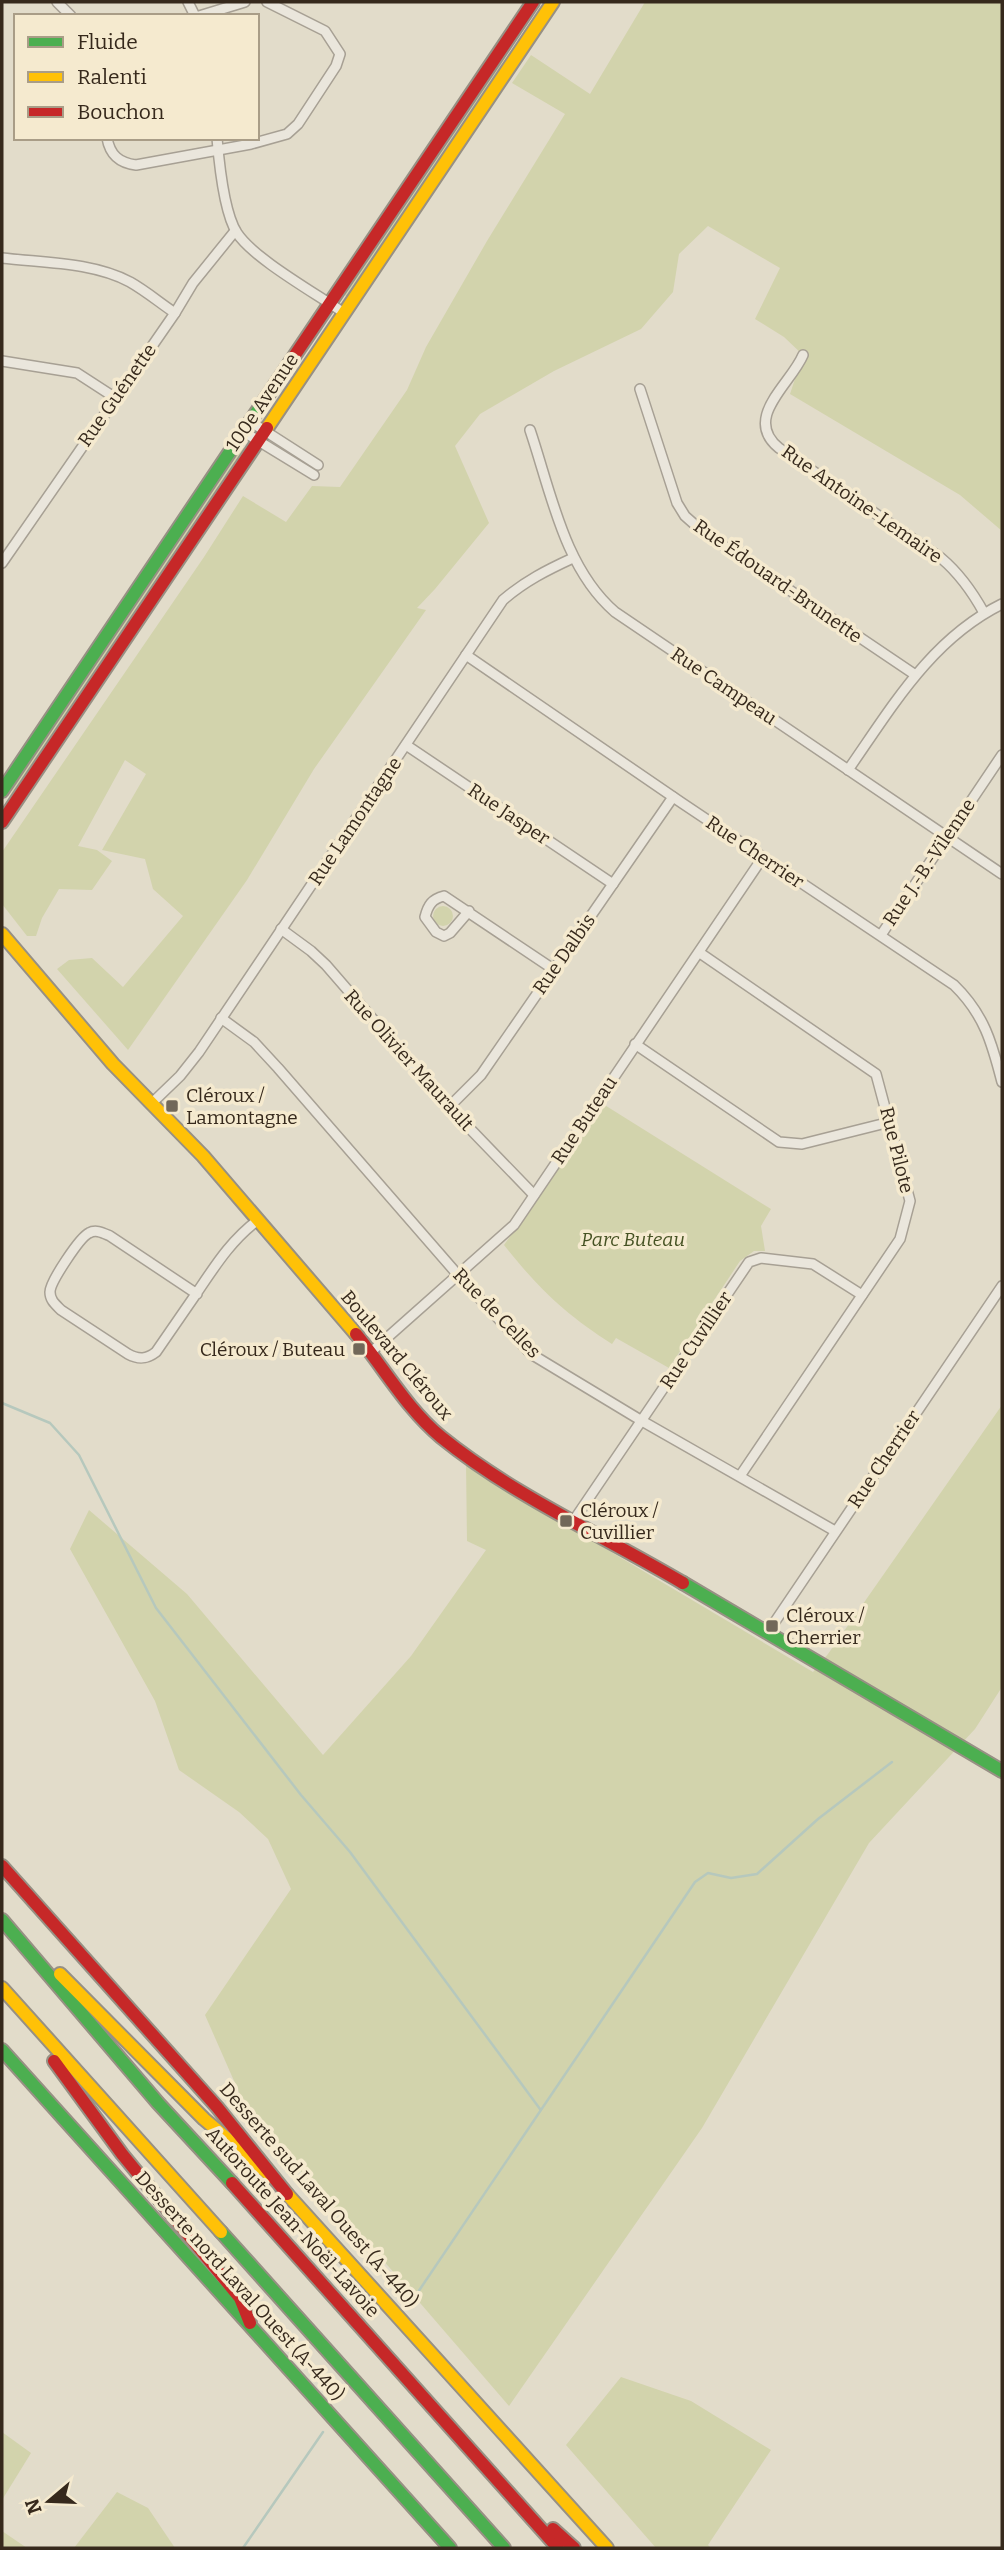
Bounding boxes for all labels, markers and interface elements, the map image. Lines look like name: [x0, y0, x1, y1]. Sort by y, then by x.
legend: [14, 14, 259, 140]
text: Fluide: [77, 29, 138, 55]
text: Ralenti: [77, 64, 147, 90]
text: Bouchon: [77, 99, 164, 125]
street label: Rue Guénette: [73, 339, 161, 451]
street label: 100e Avenue: [221, 349, 303, 455]
street label: Rue Antoine-Lemaire: [777, 440, 947, 568]
street label: Rue Édouard-Brunette: [689, 514, 867, 648]
street label: Rue Campeau: [667, 642, 781, 730]
street label: Rue Lamontagne: [304, 752, 406, 890]
street label: Rue Jasper: [464, 778, 555, 850]
street label: Rue J.-B.-Vilenne: [878, 794, 980, 930]
street label: Rue Cherrier: [702, 811, 809, 893]
street label: Rue Dalbis: [528, 909, 600, 999]
street label: Rue Olivier Maurault: [339, 985, 479, 1135]
street label: Rue Buteau: [546, 1071, 622, 1168]
place label: Cléroux / Lamontagne: [186, 1084, 298, 1129]
marker: Cléroux / Lamontagne: [164, 1098, 180, 1114]
street label: Rue Pilote: [875, 1104, 919, 1196]
park label: Parc Buteau: [581, 1228, 685, 1251]
street label: Rue de Celles: [448, 1263, 546, 1363]
street label: Boulevard Cléroux: [336, 1286, 458, 1425]
street label: Rue Cuvillier: [655, 1287, 737, 1393]
place label: Cléroux / Buteau: [200, 1338, 345, 1361]
marker: Cléroux / Buteau: [351, 1341, 367, 1357]
street label: Rue Cherrier: [843, 1405, 925, 1512]
place label: Cléroux / Cuvillier: [580, 1499, 658, 1544]
marker: Cléroux / Cuvillier: [558, 1513, 574, 1529]
place label: Cléroux / Cherrier: [786, 1604, 864, 1649]
marker: Cléroux / Cherrier: [764, 1618, 780, 1634]
street label: Desserte sud Laval Ouest (A-440): [215, 2078, 423, 2312]
street label: Autoroute Jean-Noël-Lavoie: [201, 2122, 385, 2322]
street label: Desserte nord Laval Ouest (A-440): [131, 2166, 349, 2406]
north arrow: [14, 2466, 84, 2536]
text: N: [20, 2495, 47, 2517]

